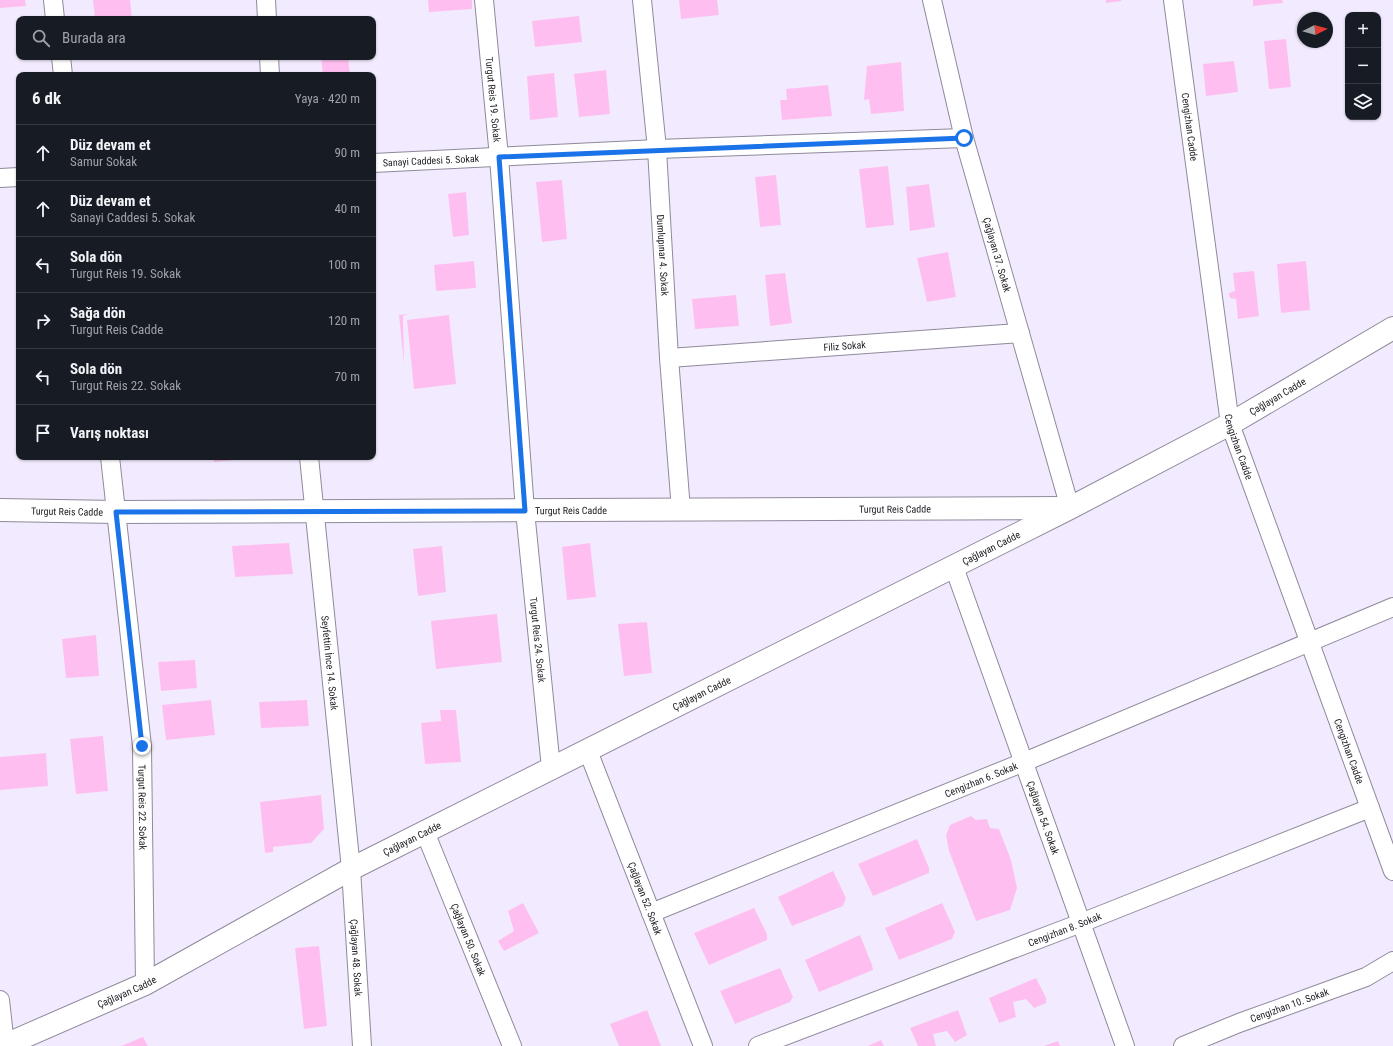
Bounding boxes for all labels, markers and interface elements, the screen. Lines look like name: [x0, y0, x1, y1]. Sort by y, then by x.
north arrow: [1297, 12, 1333, 48]
map controls: [1345, 12, 1381, 120]
button: +: [1345, 12, 1381, 48]
search box: [16, 16, 376, 60]
icon: search: [30, 27, 52, 49]
text: Burada ara: [62, 29, 126, 47]
button: −: [1345, 48, 1381, 84]
street label: Turgut Reis 19. Sokak: [483, 56, 503, 143]
button: layers: [1345, 84, 1381, 120]
text: 6 dk: [32, 88, 61, 108]
text: Yaya · 420 m: [295, 91, 360, 106]
street label: Cengizhan Cadde: [1180, 92, 1200, 162]
route start: [955, 129, 973, 147]
text: Düz devam et: [70, 136, 151, 154]
icon: ahead: [32, 142, 54, 164]
text: 90 m: [334, 145, 360, 160]
street label: Sanayi Caddesi 5. Sokak: [382, 153, 480, 169]
text: Samur Sokak: [70, 154, 137, 169]
text: Düz devam et: [70, 192, 151, 210]
icon: ahead: [32, 198, 54, 220]
text: 40 m: [334, 201, 360, 216]
text: Sanayi Caddesi 5. Sokak: [70, 210, 195, 225]
street label: Dumlupınar 4. Sokak: [655, 214, 670, 297]
street label: Çağlayan 37. Sokak: [981, 216, 1013, 294]
text: Sola dön: [70, 248, 122, 266]
icon: left: [32, 254, 54, 276]
text: 100 m: [328, 257, 360, 272]
text: Turgut Reis 19. Sokak: [70, 266, 181, 281]
text: Sağa dön: [70, 304, 126, 322]
icon: right: [32, 310, 54, 332]
text: 120 m: [328, 313, 360, 328]
text: Turgut Reis Cadde: [70, 322, 163, 337]
street label: Filiz Sokak: [823, 339, 867, 353]
text: Sola dön: [70, 360, 122, 378]
icon: left: [32, 366, 54, 388]
text: 70 m: [334, 369, 360, 384]
street label: Çağlayan Cadde: [1247, 376, 1308, 417]
text: Turgut Reis 22. Sokak: [70, 378, 181, 393]
street label: Cengizhan Cadde: [1223, 413, 1255, 481]
icon: arrive: [32, 422, 54, 444]
text: Varış noktası: [70, 424, 149, 442]
street label: Turgut Reis Cadde: [859, 504, 931, 515]
street label: Turgut Reis Cadde: [535, 505, 607, 516]
street label: Turgut Reis Cadde: [31, 506, 103, 518]
street label: Çağlayan Cadde: [960, 529, 1022, 567]
street label: Turgut Reis 24. Sokak: [528, 597, 547, 683]
street label: Seyfettin İnce 14. Sokak: [319, 615, 340, 711]
street label: Çağlayan Cadde: [671, 674, 733, 713]
street label: Cengizhan Cadde: [1332, 717, 1366, 786]
route end: [133, 737, 151, 755]
street label: Cengizhan 6. Sokak: [943, 760, 1020, 800]
street label: Turgut Reis 22. Sokak: [136, 764, 148, 851]
street label: Çağlayan 54. Sokak: [1025, 779, 1061, 856]
street label: Çağlayan Cadde: [381, 820, 443, 858]
street label: Çağlayan 52. Sokak: [626, 860, 664, 937]
street label: Çağlayan 50. Sokak: [449, 902, 488, 978]
street label: Cengizhan 8. Sokak: [1027, 910, 1103, 949]
street label: Çağlayan 48. Sokak: [348, 919, 364, 997]
street label: Çağlayan Cadde: [96, 974, 159, 1010]
street label: Cengizhan 10. Sokak: [1249, 986, 1331, 1024]

